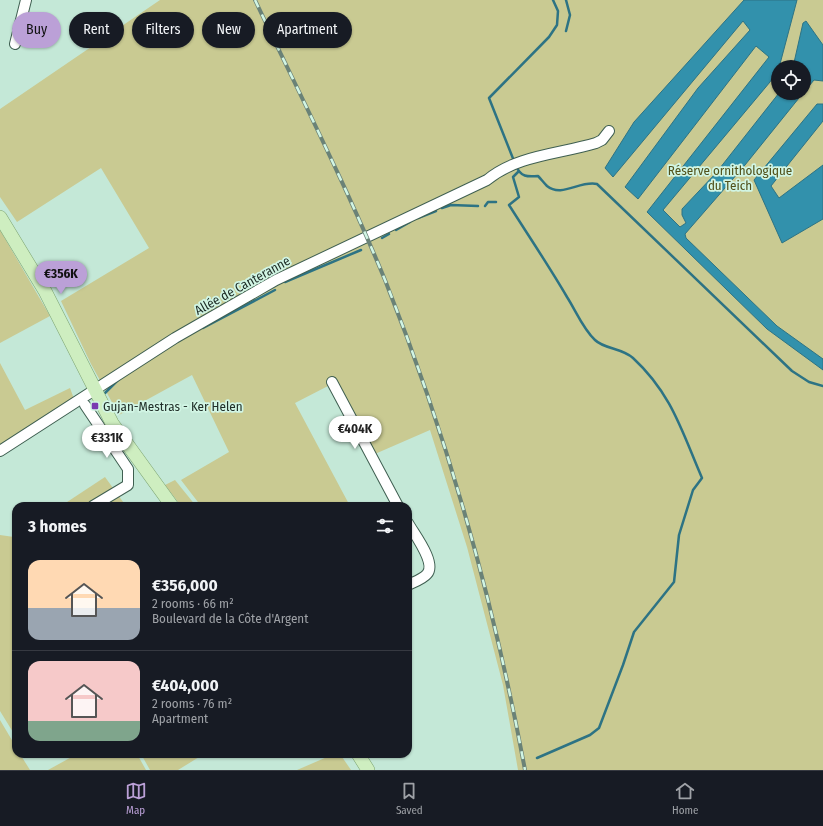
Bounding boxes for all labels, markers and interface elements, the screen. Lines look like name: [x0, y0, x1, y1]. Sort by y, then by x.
chip: Buy: [12, 12, 61, 48]
chip: Rent: [69, 12, 124, 48]
chip: Filters: [132, 12, 194, 48]
chip: New: [202, 12, 255, 48]
chip: Apartment: [263, 12, 352, 48]
map controls: [771, 60, 811, 100]
button: locate: [771, 60, 811, 100]
park label: Réserve ornithologique du Teich: [668, 163, 792, 193]
street label: Allée de Canteranne: [192, 253, 293, 318]
pin: €356K: [33, 261, 89, 295]
text: €356K: [44, 266, 78, 281]
place label: Gujan-Mestras - Ker Helen: [103, 399, 243, 414]
marker: Gujan-Mestras - Ker Helen: [90, 401, 100, 411]
pin: €404K: [327, 416, 383, 450]
text: €404K: [338, 421, 372, 436]
pin: €331K: [79, 425, 135, 459]
text: €331K: [91, 430, 123, 445]
icon: filters: [374, 515, 396, 537]
text: 3 homes: [28, 516, 87, 537]
text: €356,000: [152, 575, 218, 596]
icon: home: [60, 576, 108, 624]
text: 2 rooms · 66 m²: [152, 596, 234, 611]
text: Boulevard de la Côte d'Argent: [152, 611, 308, 626]
text: €404,000: [152, 675, 219, 696]
icon: home: [60, 677, 108, 725]
text: 2 rooms · 76 m²: [152, 696, 232, 711]
text: Apartment: [152, 711, 208, 726]
tab: Map: [125, 780, 147, 817]
tab: Saved: [396, 780, 423, 817]
tab: Home: [672, 780, 698, 817]

